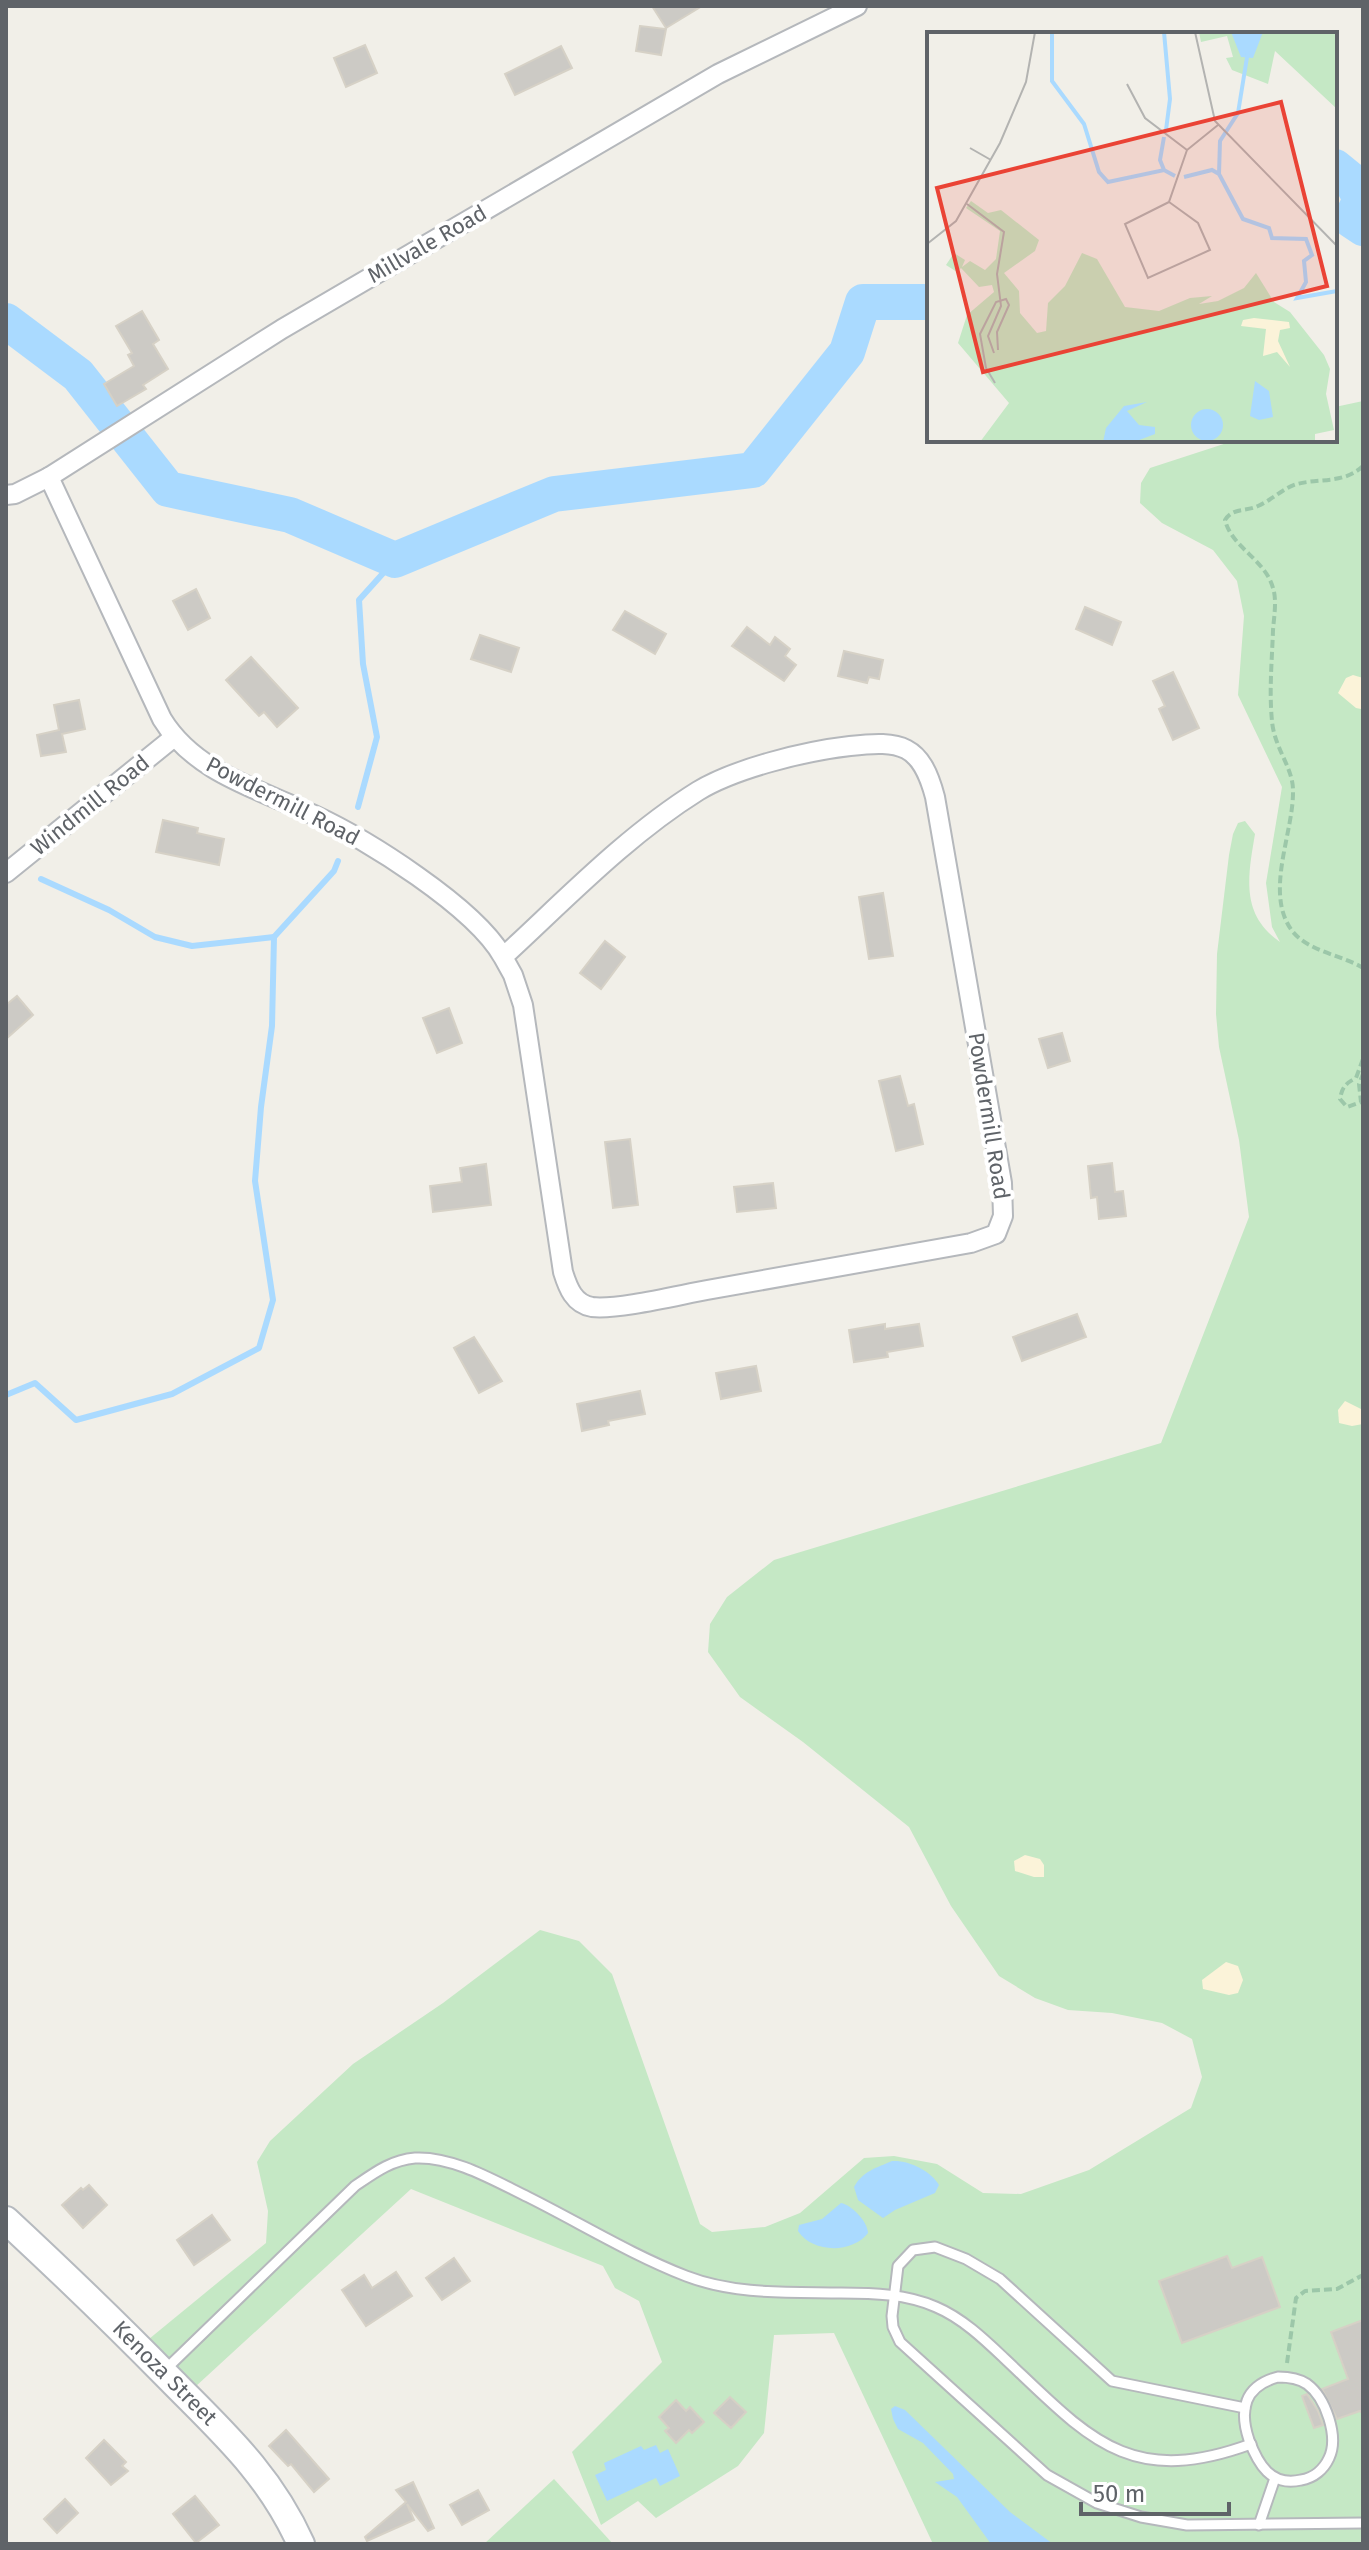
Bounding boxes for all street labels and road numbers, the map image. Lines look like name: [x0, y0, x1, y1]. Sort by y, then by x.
street label: Millvale Road: [363, 199, 491, 289]
street label: Windmill Road: [25, 749, 155, 861]
street label: Powdermill Road: [202, 751, 364, 851]
street label: Powdermill Road: [962, 1030, 1016, 1202]
street label: Kenoza Street: [107, 2315, 223, 2431]

